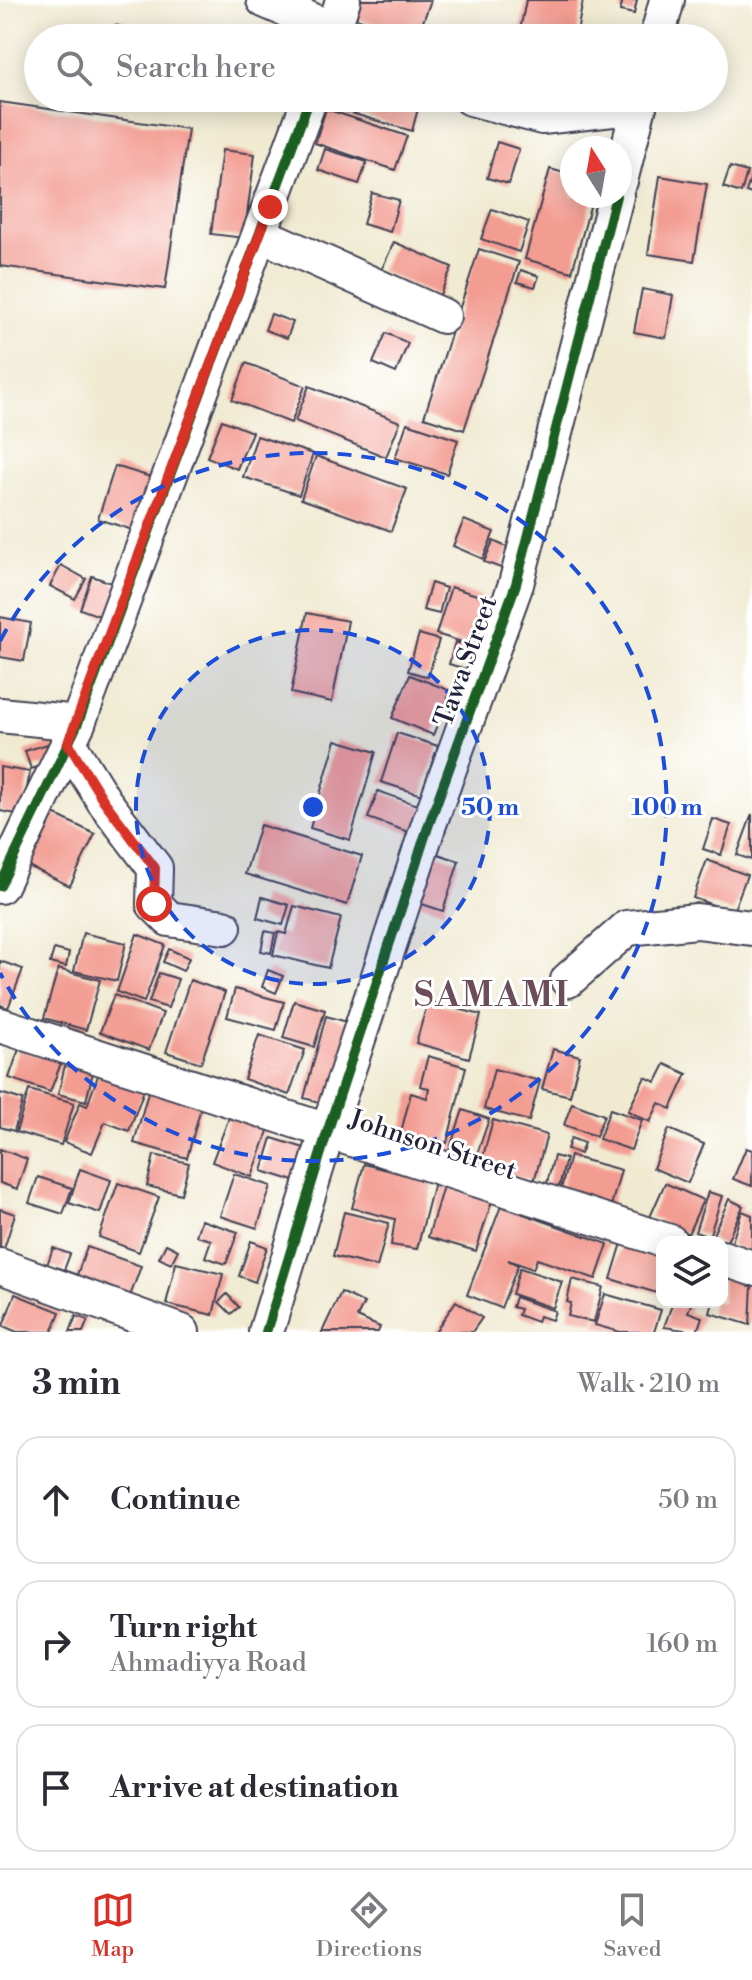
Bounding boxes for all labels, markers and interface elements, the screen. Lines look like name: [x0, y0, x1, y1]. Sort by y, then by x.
search box: [24, 24, 728, 112]
icon: search: [52, 46, 96, 90]
text: Search here: [116, 49, 276, 87]
north arrow: [560, 136, 632, 208]
route end: [252, 189, 288, 225]
street label: Tawa Street: [427, 592, 504, 731]
centre of rings: [299, 793, 327, 821]
text: 50 m: [461, 793, 519, 823]
text: 100 m: [631, 793, 703, 823]
route start: [136, 886, 172, 922]
district label: SAMAMI: [414, 975, 570, 1017]
street label: Johnson Street: [344, 1103, 520, 1187]
map controls: [656, 1236, 728, 1308]
button: layers: [656, 1236, 728, 1308]
text: 3 min: [32, 1363, 121, 1405]
text: Walk · 210 m: [578, 1368, 720, 1400]
icon: ahead: [34, 1478, 78, 1522]
text: Continue: [110, 1481, 241, 1519]
text: 50 m: [658, 1484, 718, 1516]
text: Turn right: [110, 1609, 257, 1647]
icon: right: [34, 1622, 78, 1666]
text: 160 m: [647, 1628, 718, 1660]
text: Ahmadiyya Road: [110, 1647, 307, 1679]
icon: arrive: [34, 1766, 78, 1810]
text: Arrive at destination: [110, 1769, 399, 1807]
tab: Map: [91, 1888, 135, 1963]
tab: Directions: [316, 1888, 422, 1963]
tab: Saved: [604, 1888, 661, 1963]

